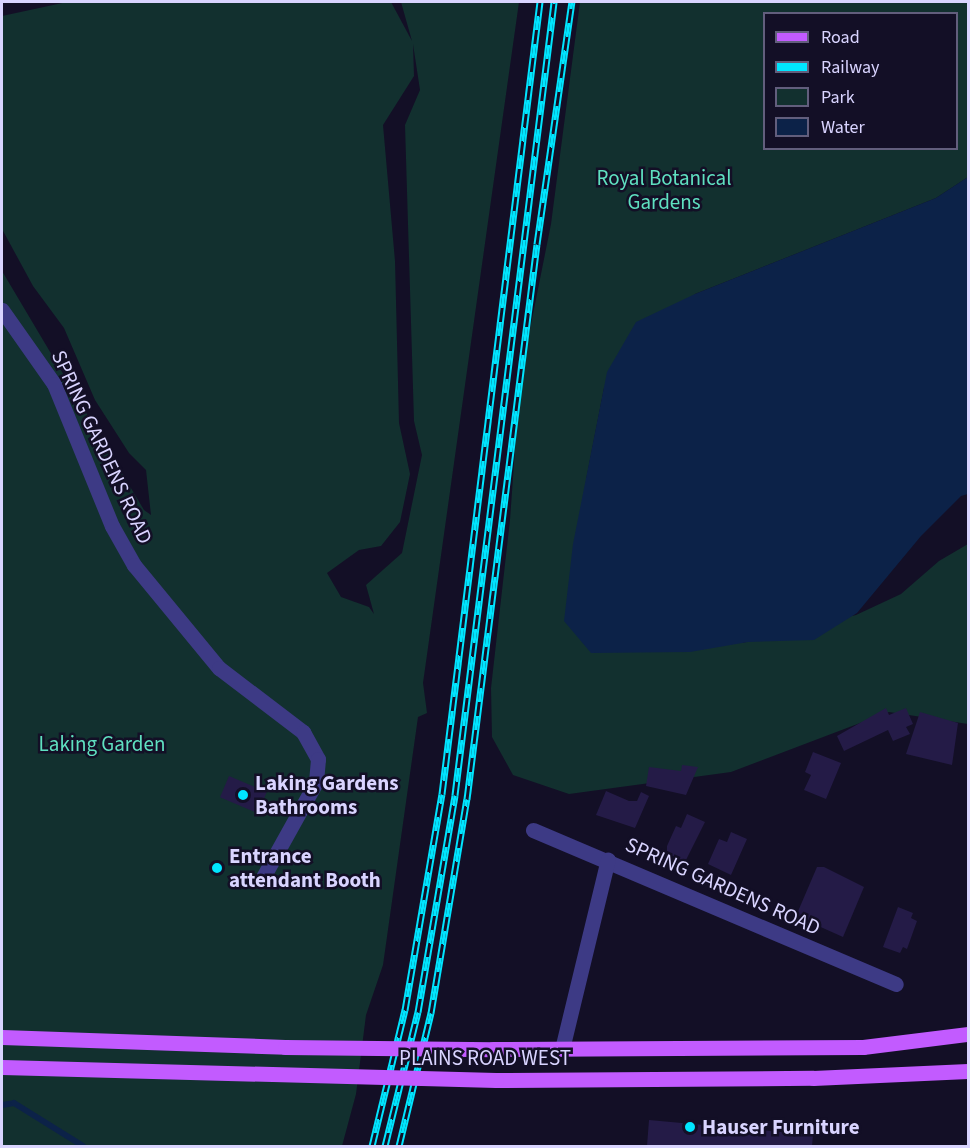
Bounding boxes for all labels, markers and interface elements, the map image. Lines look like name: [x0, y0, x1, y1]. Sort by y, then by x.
legend: [763, 12, 958, 150]
text: Road: [821, 25, 860, 50]
text: Railway: [821, 55, 880, 80]
text: Park: [821, 85, 855, 110]
text: Water: [821, 115, 865, 140]
park label: Royal Botanical Gardens: [596, 165, 732, 215]
street label: SPRING GARDENS ROAD: [46, 346, 158, 548]
park label: Laking Garden: [39, 731, 165, 757]
place label: Laking Gardens Bathrooms: [255, 770, 399, 820]
marker: Laking Gardens Bathrooms: [236, 788, 250, 802]
street label: SPRING GARDENS ROAD: [622, 832, 824, 940]
place label: Entrance attendant Booth: [229, 843, 381, 893]
marker: Entrance attendant Booth: [210, 861, 224, 875]
street label: PLAINS ROAD WEST: [399, 1045, 571, 1071]
place label: Hauser Furniture: [702, 1114, 860, 1140]
marker: Hauser Furniture: [683, 1120, 697, 1134]

